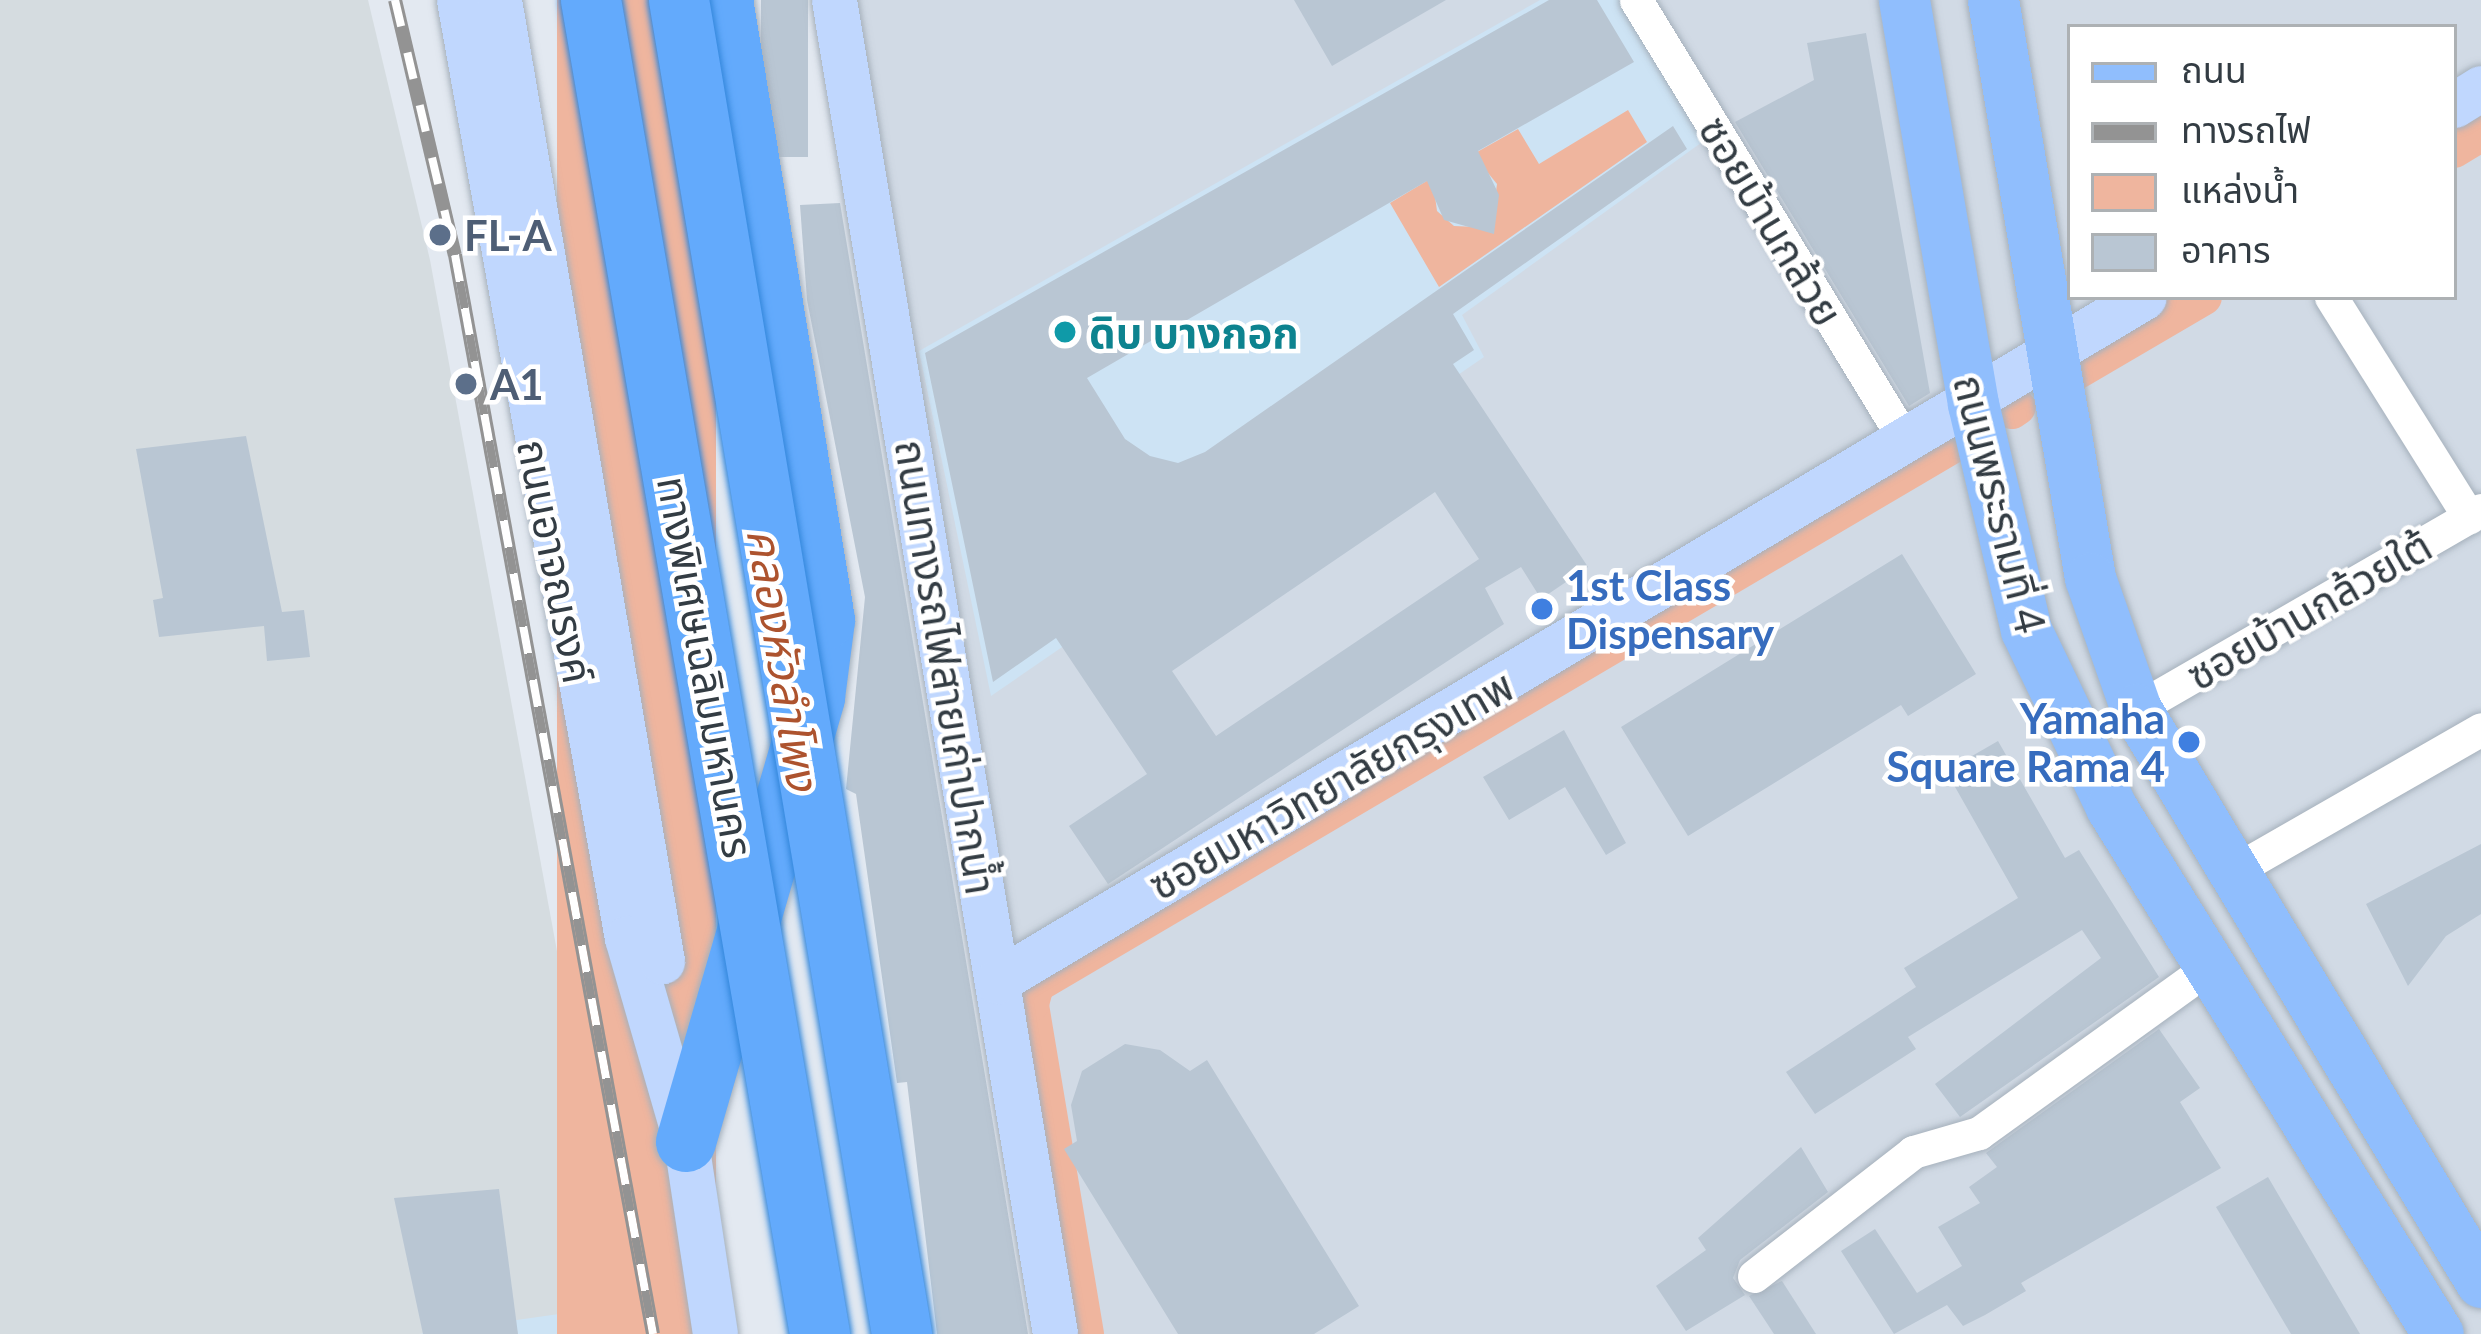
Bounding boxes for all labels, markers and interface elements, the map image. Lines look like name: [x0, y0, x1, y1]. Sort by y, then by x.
legend: [2067, 24, 2457, 300]
text: ถนน: [2181, 47, 2247, 91]
street label: ซอยบ้านกล้วย: [1689, 107, 1853, 335]
text: ทางรถไฟ: [2181, 107, 2311, 151]
text: แหล่งน้ำ: [2181, 167, 2299, 211]
place label: FL-A: [464, 210, 552, 260]
marker: FL-A: [427, 222, 453, 248]
text: อาคาร: [2181, 227, 2271, 271]
place label: ดิบ บางกอก: [1089, 307, 1299, 357]
marker: ดิบ บางกอก: [1052, 319, 1078, 345]
place label: A1: [490, 359, 544, 409]
street label: ถนนพระรามที่ 4: [1944, 369, 2056, 639]
marker: A1: [453, 371, 479, 397]
street label: ถนนอาจณรงค์: [508, 435, 604, 687]
street label: ถนนทางรถไฟสายเก่าปากน้ำ: [885, 436, 1007, 898]
street label: ทางพิเศษเฉลิมมหานคร: [648, 472, 764, 862]
street label: ซอยบ้านกล้วยใต้: [2178, 520, 2440, 700]
water label: คลองหัวลำโพง: [736, 524, 830, 794]
place label: 1st Class Dispensary: [1566, 560, 1774, 658]
marker: 1st Class Dispensary: [1529, 596, 1555, 622]
street label: ซอยมหาวิทยาลัยกรุงเทพ: [1140, 660, 1522, 910]
place label: Yamaha Square Rama 4: [1886, 693, 2165, 792]
marker: Yamaha Square Rama 4: [2176, 729, 2202, 755]

